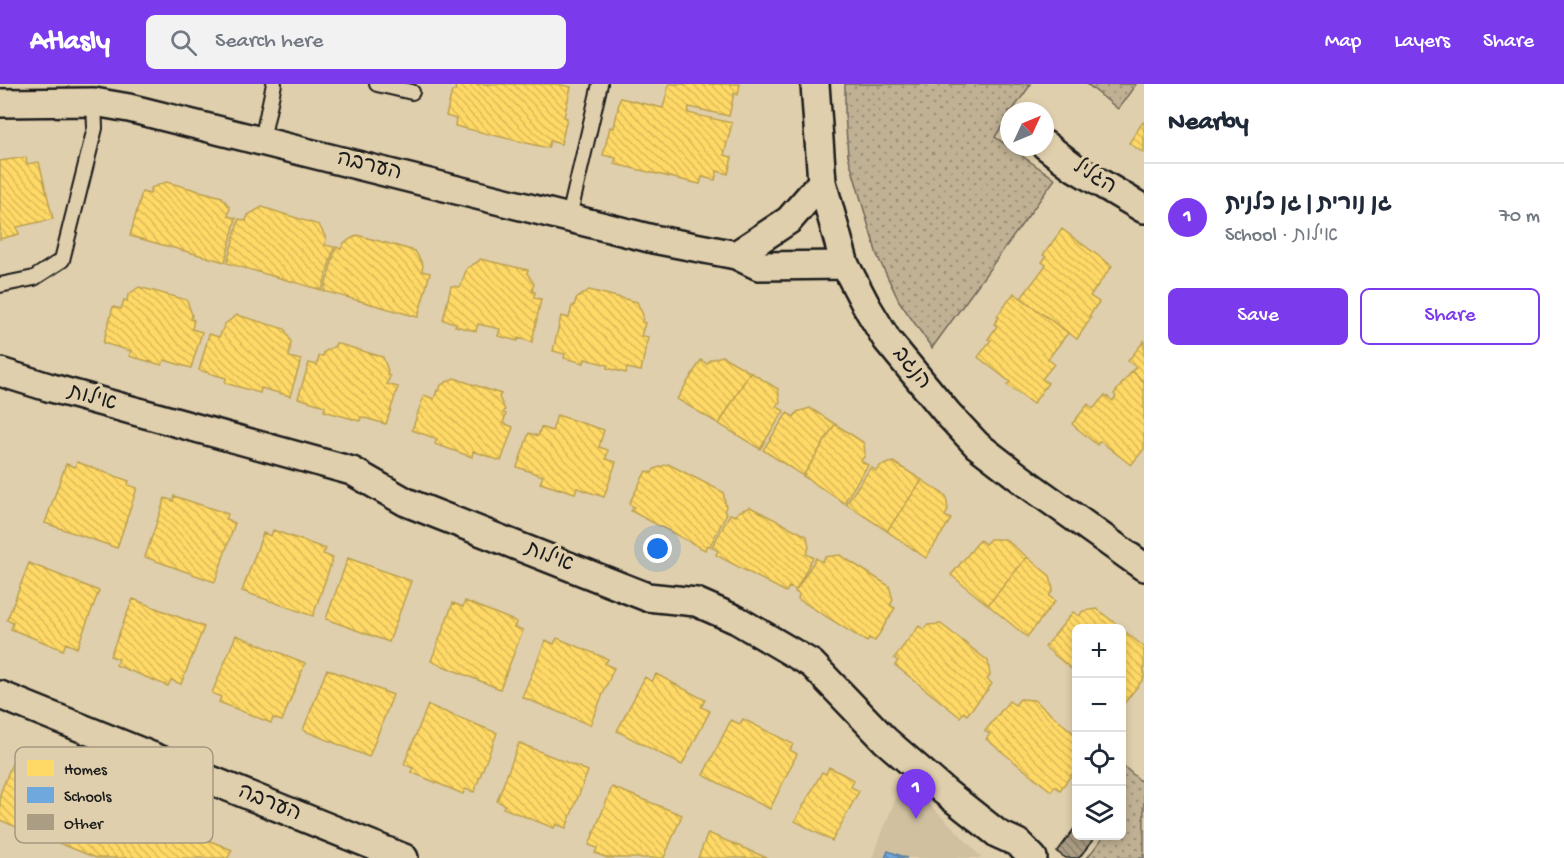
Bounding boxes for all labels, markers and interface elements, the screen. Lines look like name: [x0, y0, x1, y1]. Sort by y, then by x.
search box: [146, 15, 566, 69]
text: Atlasly: [30, 26, 110, 59]
icon: search: [167, 26, 200, 59]
text: Search here: [215, 29, 323, 55]
text: Map: [1325, 30, 1361, 55]
text: Layers: [1394, 30, 1450, 55]
text: Share: [1483, 30, 1534, 55]
north arrow: [1000, 102, 1054, 156]
text: Nearby: [1168, 108, 1249, 139]
street label: הערבה: [334, 146, 404, 188]
street label: הגליל: [1068, 153, 1121, 201]
text: גן נורית | גן כלנית: [1225, 192, 1392, 218]
text: 1: [1183, 206, 1192, 229]
text: 70 m: [1499, 206, 1540, 229]
text: School · אילות: [1225, 225, 1338, 248]
button: Save: [1168, 288, 1348, 345]
button: Share: [1360, 288, 1540, 345]
street label: הנגב: [886, 342, 936, 396]
street label: אילות: [63, 378, 120, 418]
street label: אילות: [519, 534, 578, 579]
your location: [643, 534, 672, 563]
map controls: [1072, 624, 1126, 840]
button: +: [1072, 624, 1126, 678]
button: −: [1072, 678, 1126, 732]
button: locate: [1072, 732, 1126, 786]
legend: [15, 747, 213, 843]
text: Homes: [64, 762, 108, 781]
pin: 1: [896, 770, 936, 819]
street label: הערבה: [233, 780, 305, 828]
button: layers: [1072, 786, 1126, 840]
text: Schools: [64, 789, 113, 808]
text: Other: [64, 816, 104, 835]

